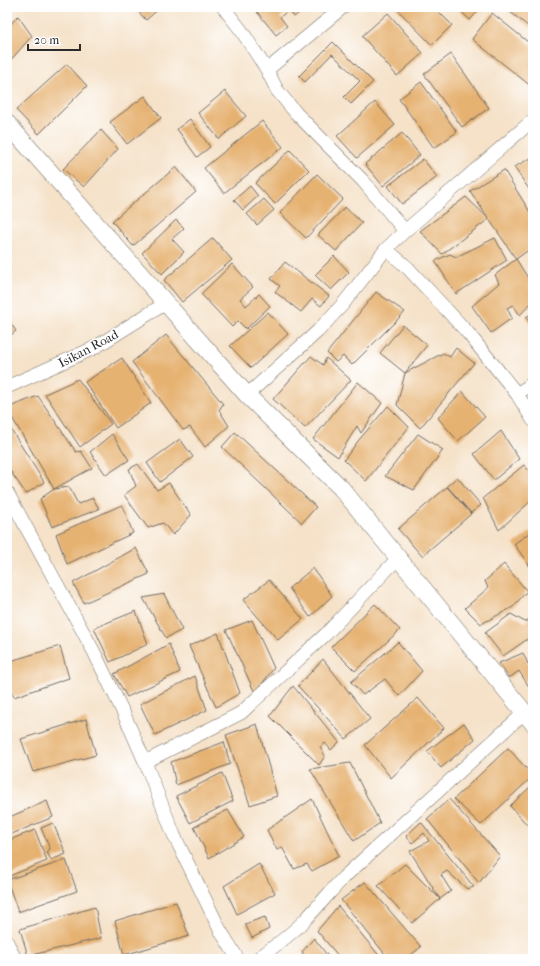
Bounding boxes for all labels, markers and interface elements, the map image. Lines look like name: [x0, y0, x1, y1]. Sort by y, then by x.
scale bar: [28, 26, 80, 52]
text: 20 m: [34, 33, 59, 47]
street label: Isikan Road: [56, 326, 122, 370]

